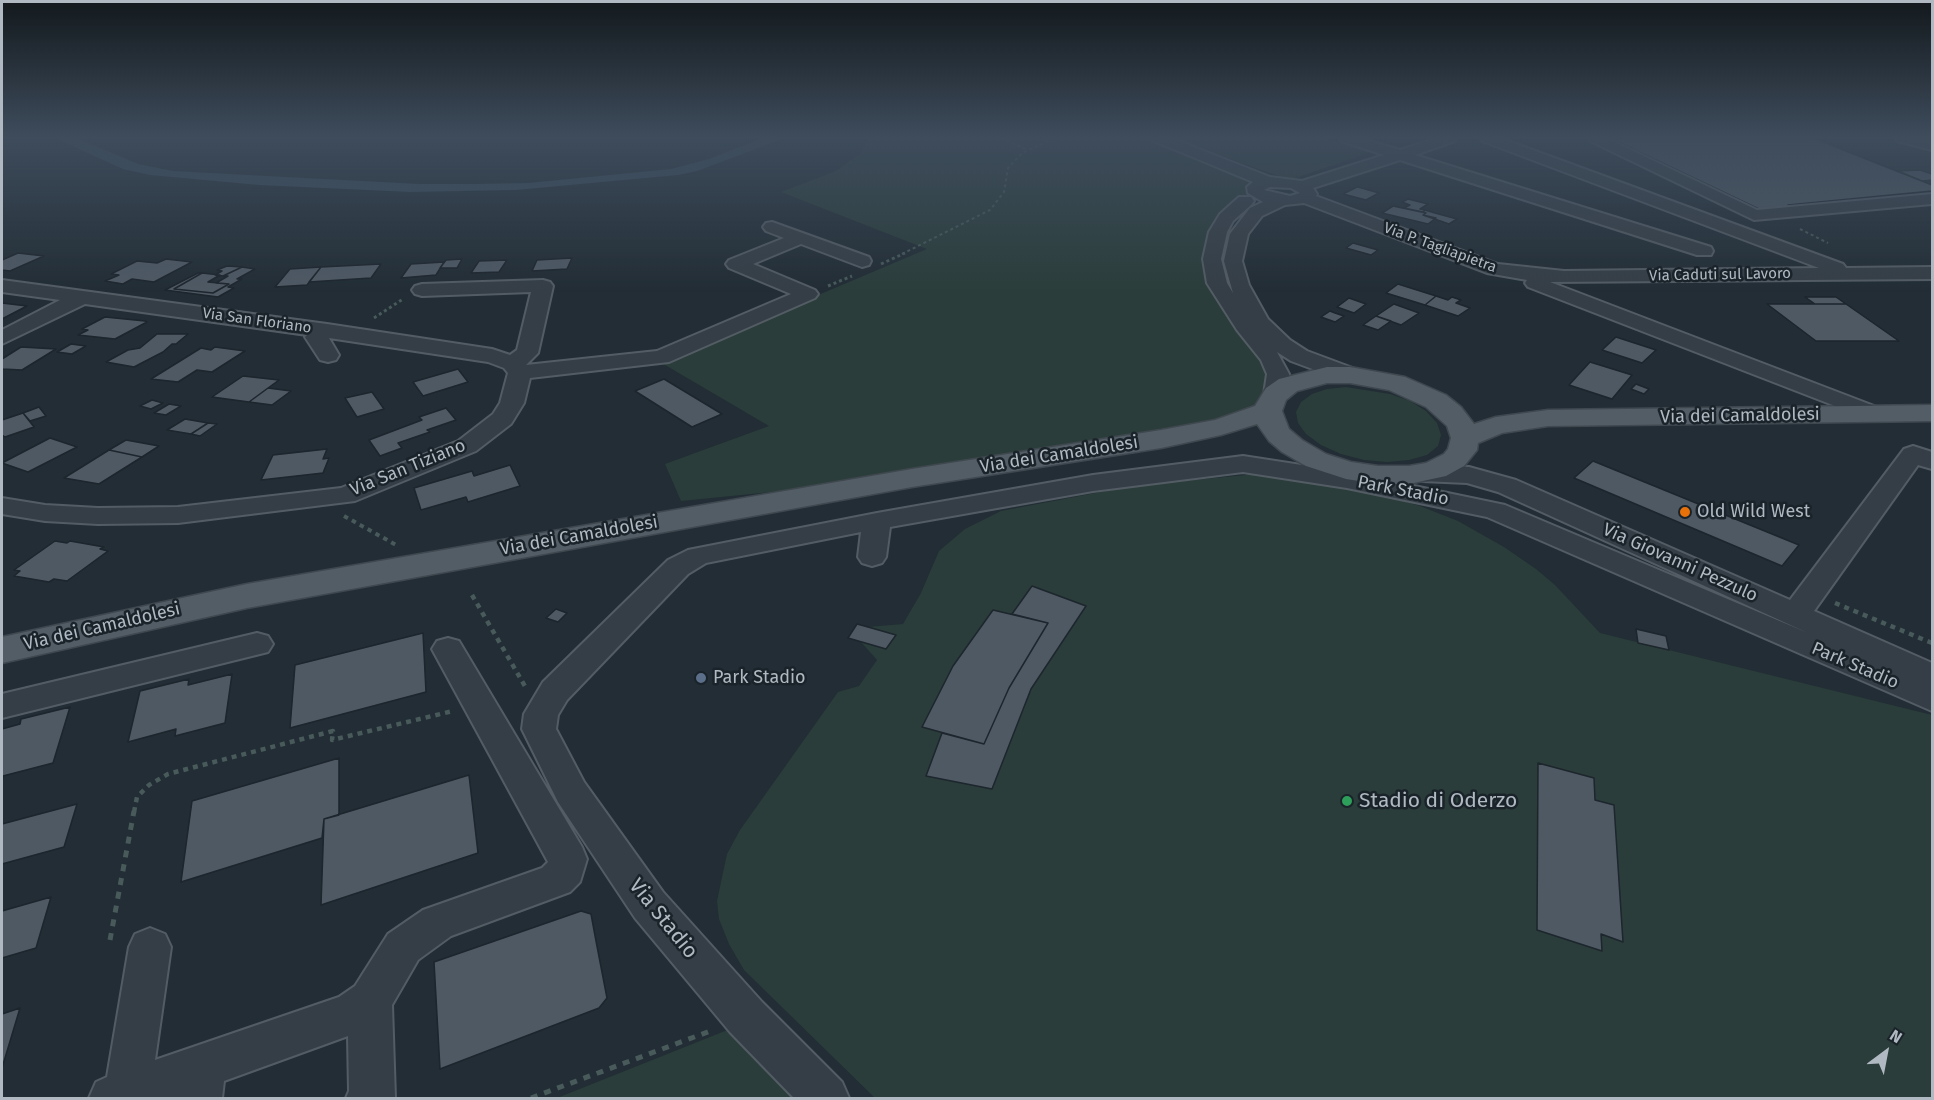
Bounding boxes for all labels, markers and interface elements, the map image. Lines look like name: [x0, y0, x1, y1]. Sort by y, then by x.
street label: Via P. Tagliapietra: [1381, 219, 1499, 277]
street label: Via Caduti sul Lavoro: [1649, 265, 1791, 285]
street label: Via San Floriano: [201, 304, 313, 338]
street label: Via dei Camaldolesi: [1660, 404, 1820, 428]
street label: Via dei Camaldolesi: [978, 432, 1140, 478]
street label: Via San Tiziano: [347, 435, 469, 501]
street label: Park Stadio: [1356, 472, 1450, 510]
place label: Old Wild West: [1697, 501, 1810, 523]
marker: Old Wild West: [1678, 505, 1692, 519]
street label: Via dei Camaldolesi: [498, 511, 660, 561]
street label: Via Giovanni Pezzulo: [1599, 519, 1761, 607]
street label: Via dei Camaldolesi: [22, 599, 182, 655]
street label: Park Stadio: [1808, 638, 1902, 694]
place label: Park Stadio: [713, 667, 806, 689]
marker: Park Stadio: [694, 671, 708, 685]
place label: Stadio di Oderzo: [1359, 788, 1517, 814]
marker: Stadio di Oderzo: [1340, 794, 1354, 808]
street label: Via Stadio: [623, 874, 703, 964]
north arrow: [1856, 1022, 1916, 1082]
text: N: [1886, 1025, 1905, 1047]

